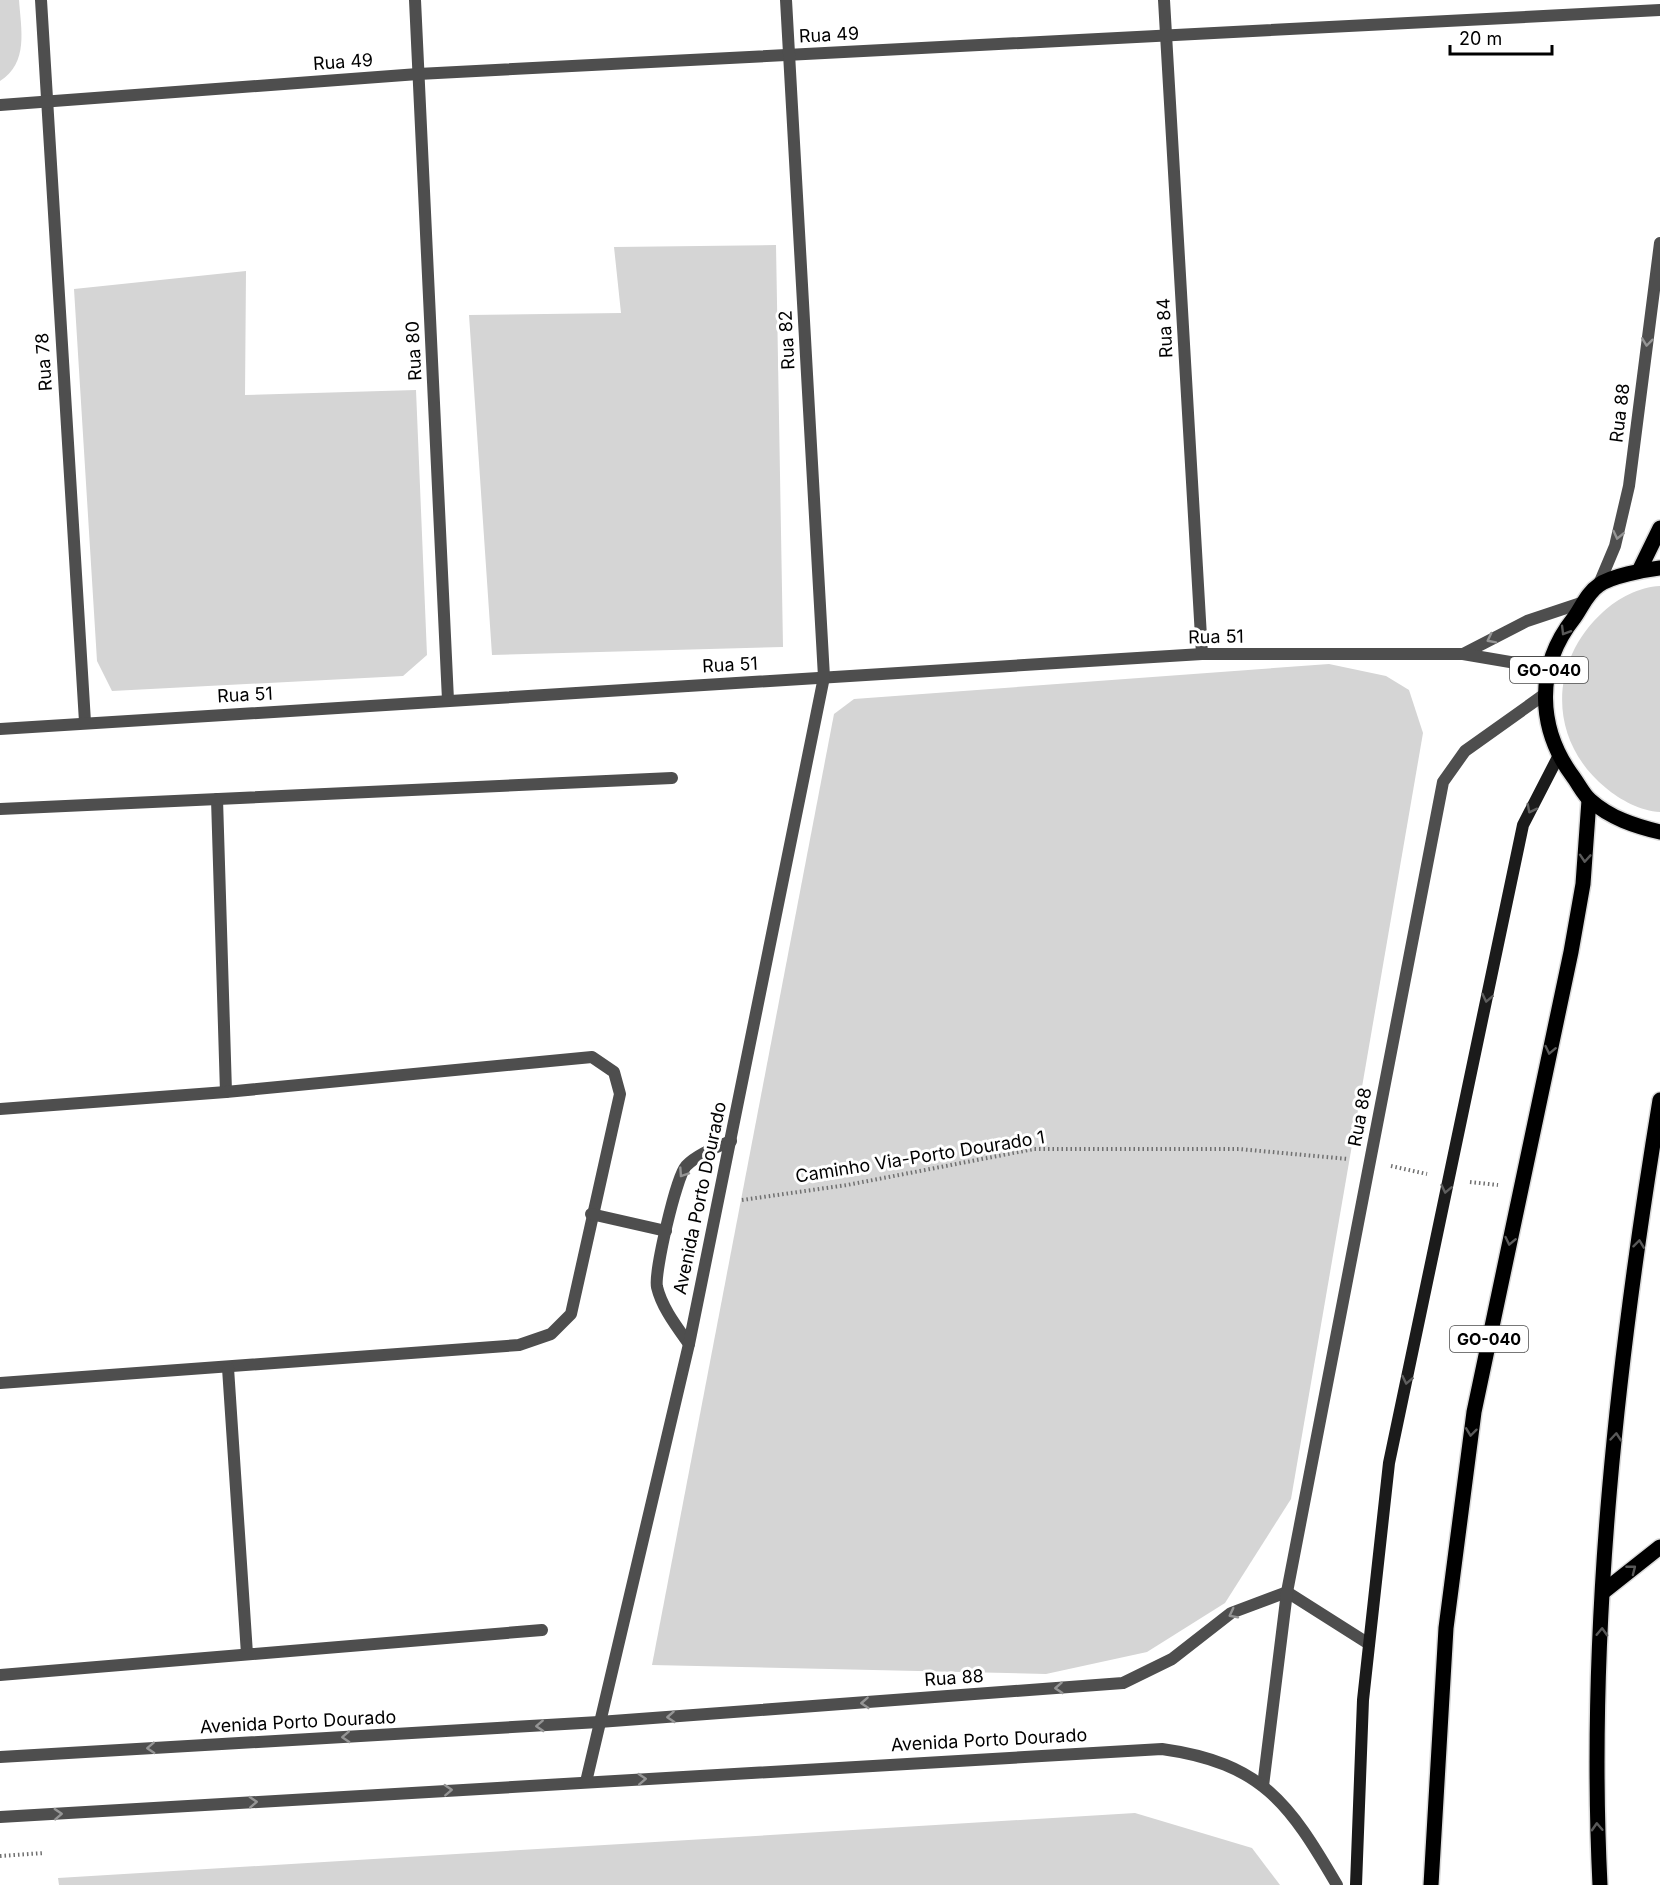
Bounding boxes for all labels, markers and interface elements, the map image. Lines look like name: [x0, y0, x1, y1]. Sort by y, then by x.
scale bar: [1450, 18, 1552, 56]
street label: Rua 49: [798, 22, 860, 47]
text: 20 m: [1459, 28, 1502, 49]
street label: Rua 49: [312, 49, 374, 74]
street label: Rua 84: [1152, 297, 1177, 359]
street label: Rua 82: [774, 310, 799, 370]
street label: Rua 80: [401, 321, 426, 381]
street label: Rua 78: [31, 332, 56, 392]
one-way arrow: [1642, 338, 1654, 347]
street label: Rua 88: [1605, 382, 1634, 444]
one-way arrow: [1612, 530, 1625, 540]
one-way arrow: [1560, 625, 1572, 635]
street label: Rua 51: [1188, 626, 1244, 647]
one-way arrow: [1486, 632, 1497, 644]
street label: Rua 51: [702, 653, 758, 676]
road number: GO-040: [1510, 657, 1588, 683]
street label: Rua 51: [217, 683, 273, 706]
one-way arrow: [1527, 803, 1538, 813]
one-way arrow: [1579, 854, 1592, 863]
one-way arrow: [1481, 993, 1494, 1003]
one-way arrow: [1544, 1044, 1557, 1054]
street label: Rua 88: [1344, 1086, 1376, 1148]
street label: Avenida Porto Dourado: [669, 1100, 730, 1296]
street label: Caminho Via-Porto Dourado 1: [794, 1126, 1046, 1187]
one-way arrow: [679, 1166, 690, 1177]
one-way arrow: [1441, 1184, 1454, 1194]
one-way arrow: [1504, 1235, 1517, 1245]
one-way arrow: [1633, 1239, 1645, 1248]
road number: GO-040: [1450, 1326, 1528, 1352]
one-way arrow: [1401, 1375, 1414, 1385]
one-way arrow: [1466, 1427, 1478, 1436]
one-way arrow: [1609, 1433, 1622, 1442]
one-way arrow: [1625, 1566, 1636, 1577]
one-way arrow: [1228, 1606, 1239, 1618]
one-way arrow: [1595, 1627, 1608, 1636]
street label: Rua 88: [923, 1665, 984, 1690]
one-way arrow: [1055, 1681, 1064, 1694]
one-way arrow: [860, 1696, 869, 1709]
street label: Avenida Porto Dourado: [199, 1706, 397, 1737]
one-way arrow: [666, 1710, 675, 1723]
one-way arrow: [536, 1719, 545, 1732]
street label: Avenida Porto Dourado: [890, 1724, 1088, 1755]
one-way arrow: [341, 1730, 350, 1743]
one-way arrow: [147, 1741, 156, 1754]
one-way arrow: [638, 1772, 647, 1785]
one-way arrow: [443, 1784, 452, 1797]
one-way arrow: [249, 1796, 258, 1809]
one-way arrow: [54, 1807, 63, 1820]
one-way arrow: [1591, 1822, 1604, 1831]

